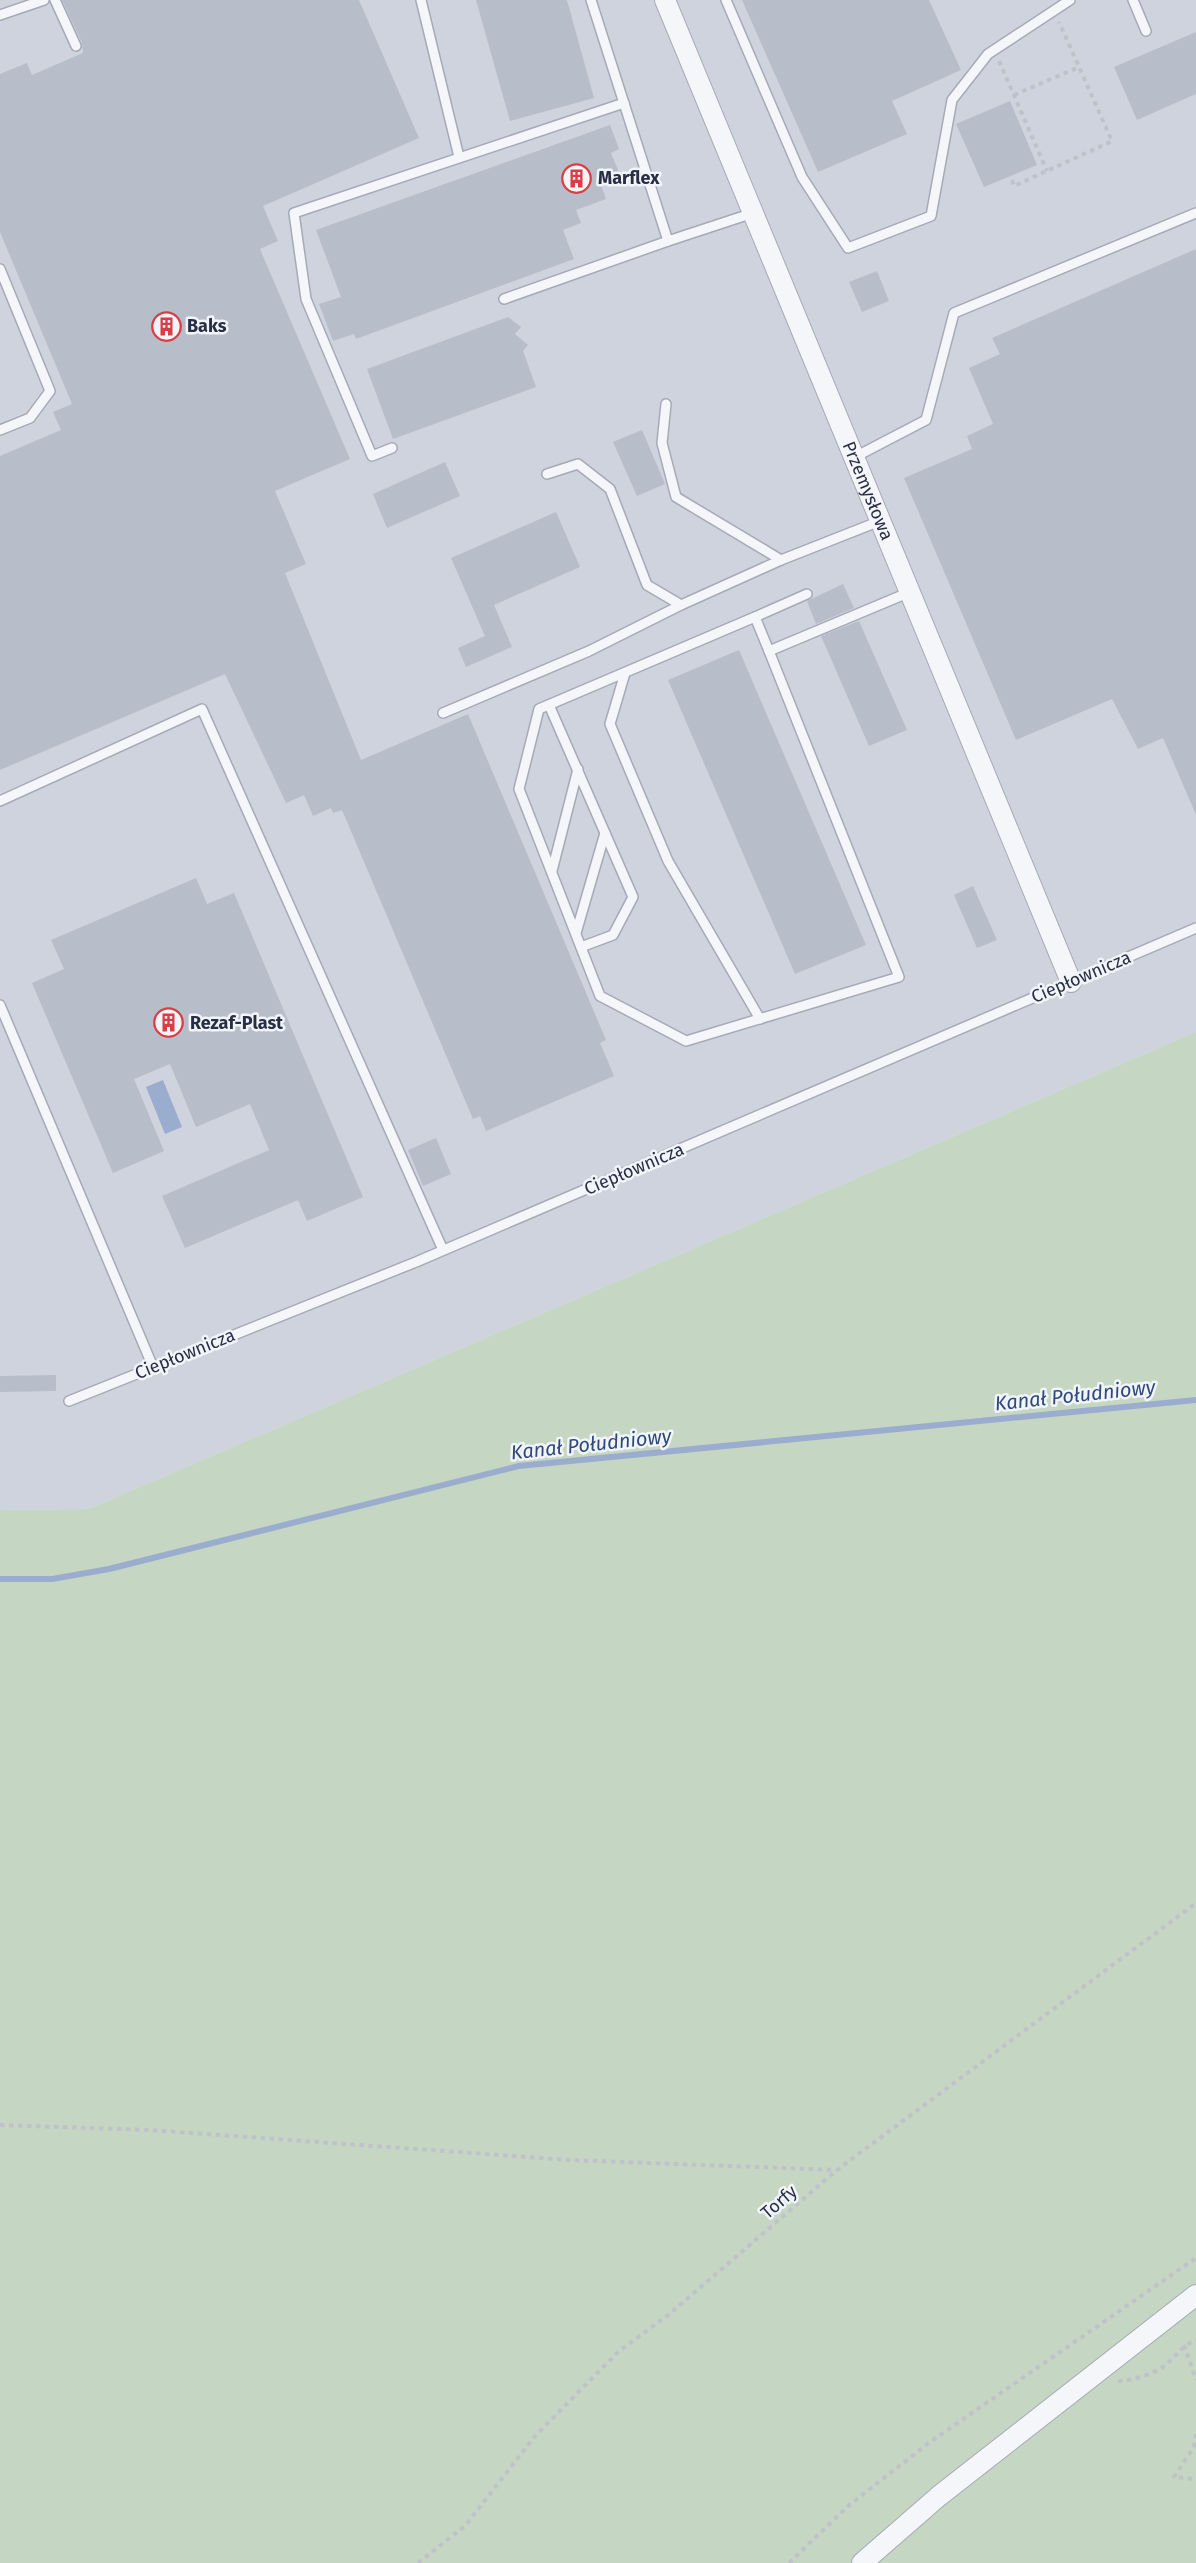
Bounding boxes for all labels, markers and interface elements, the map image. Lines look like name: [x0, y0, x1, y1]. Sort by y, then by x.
building icon: Marflex: [561, 162, 593, 194]
place label: Marflex: [598, 167, 660, 189]
building icon: Baks: [150, 310, 182, 342]
place label: Baks: [187, 315, 227, 337]
street label: Przemysłowa: [838, 438, 898, 544]
street label: Ciepłownicza: [1028, 946, 1134, 1008]
building icon: Rezaf-Plast: [153, 1007, 185, 1039]
place label: Rezaf-Plast: [190, 1012, 284, 1034]
street label: Ciepłownicza: [581, 1138, 687, 1200]
street label: Ciepłownicza: [132, 1324, 238, 1384]
water label: Kanał Południowy: [994, 1375, 1158, 1415]
water label: Kanał Południowy: [510, 1424, 674, 1464]
street label: Torfy: [756, 2180, 802, 2224]

